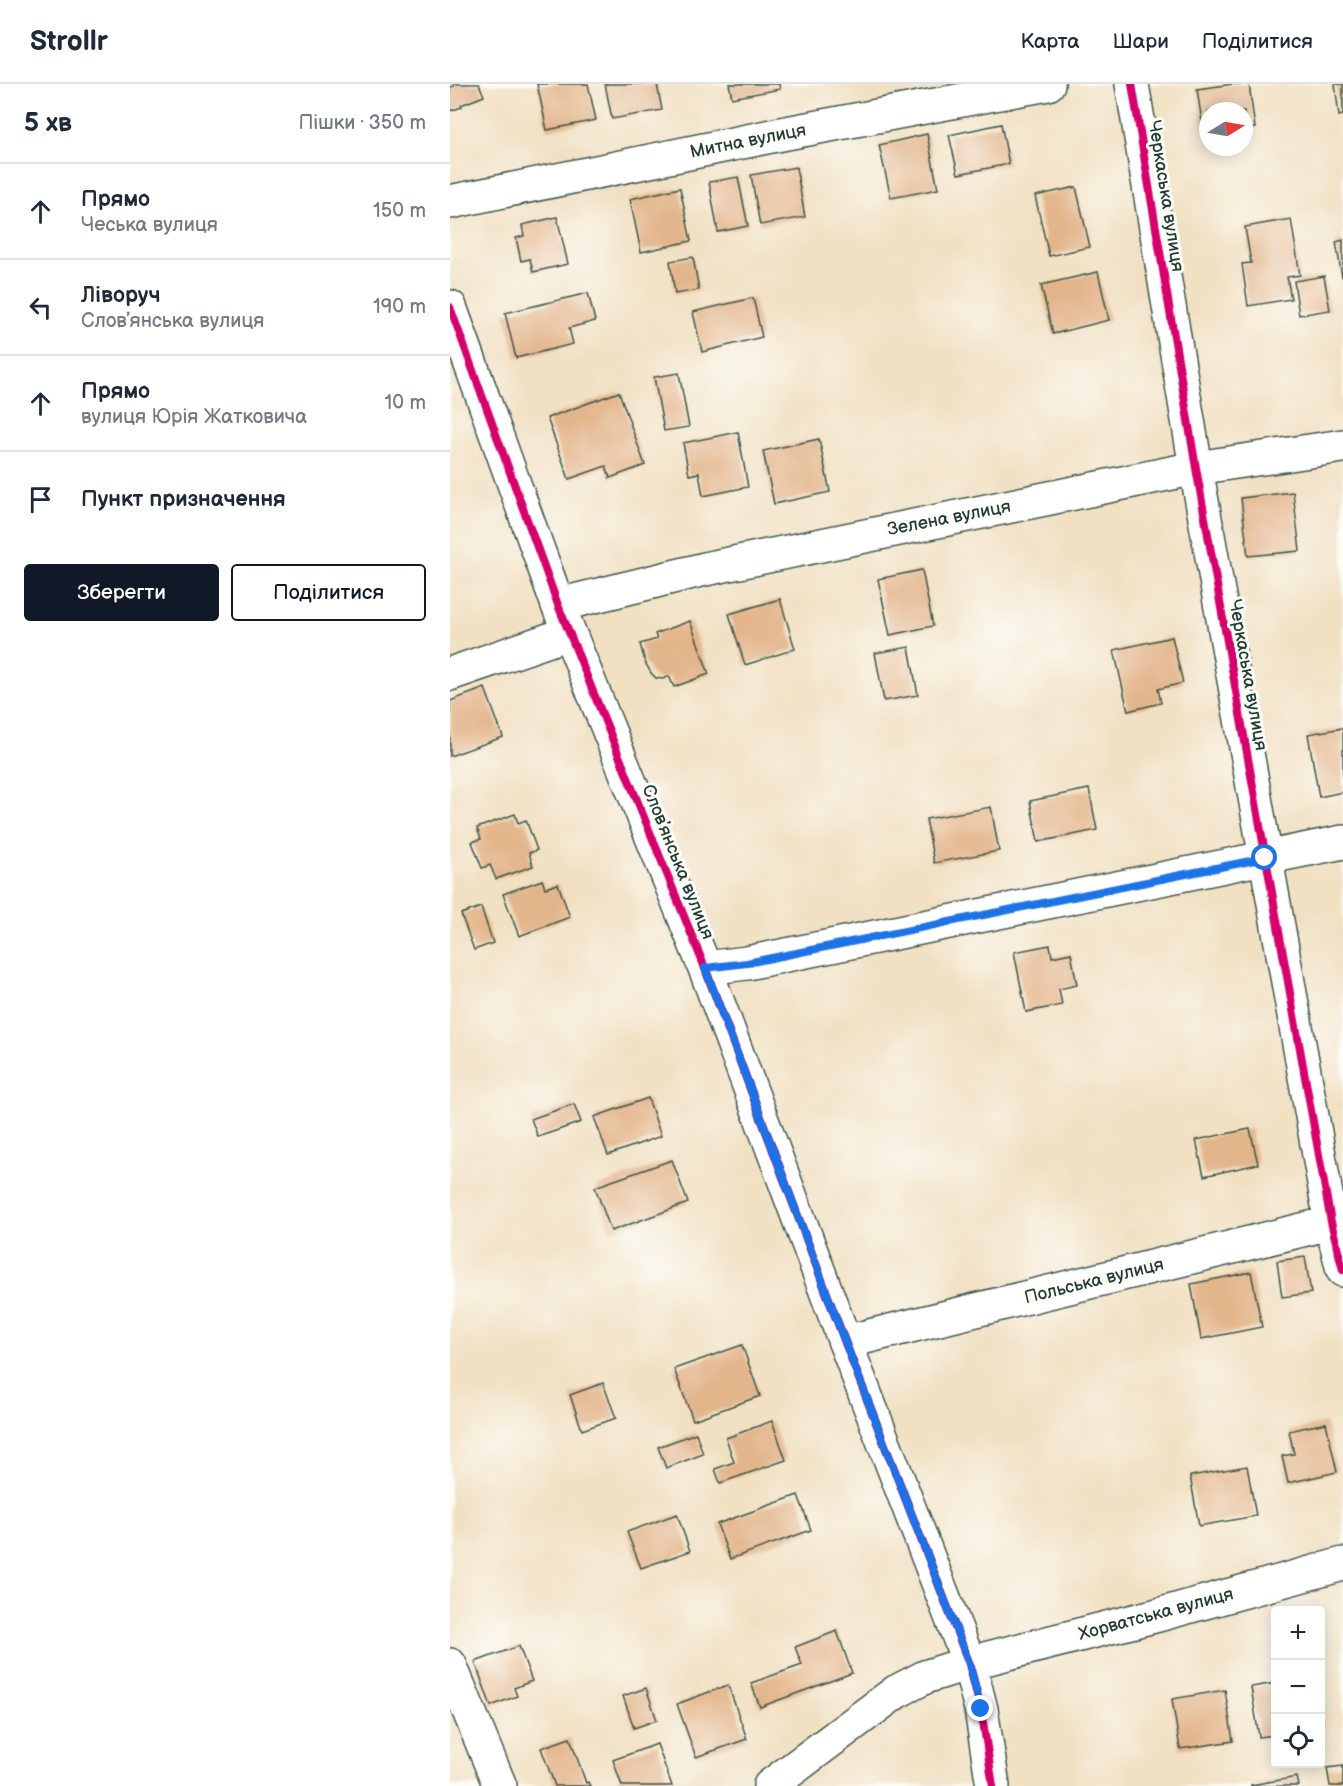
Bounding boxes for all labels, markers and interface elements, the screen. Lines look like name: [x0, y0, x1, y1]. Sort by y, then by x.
text: Strollr: [30, 25, 108, 58]
text: Карта: [1020, 29, 1080, 54]
text: Шари: [1113, 29, 1169, 54]
text: Поділитися: [1202, 29, 1313, 54]
north arrow: [1199, 102, 1253, 156]
text: 5 хв: [24, 108, 72, 139]
text: Пішки · 350 m: [298, 111, 426, 135]
street label: Митна вулиця: [688, 119, 808, 163]
street label: Черкаська вулиця: [1144, 119, 1188, 273]
text: Прямо: [81, 186, 150, 213]
icon: ahead: [24, 195, 57, 228]
text: 150 m: [373, 199, 426, 223]
text: Чеська вулиця: [81, 213, 218, 237]
text: Ліворуч: [81, 282, 161, 309]
icon: left: [24, 291, 57, 324]
text: 190 m: [373, 295, 426, 319]
text: Словʼянська вулиця: [81, 309, 264, 333]
text: Прямо: [81, 378, 150, 405]
icon: ahead: [24, 387, 57, 420]
text: 10 m: [385, 391, 426, 415]
text: вулиця Юрія Жатковича: [81, 405, 307, 429]
icon: arrive: [24, 483, 57, 516]
text: Пункт призначення: [81, 486, 286, 513]
street label: Зелена вулиця: [886, 496, 1012, 540]
button: Зберегти: [24, 564, 219, 621]
button: Поділитися: [231, 564, 426, 621]
street label: Черкаська вулиця: [1224, 598, 1272, 752]
street label: Словʼянська вулиця: [637, 782, 719, 942]
route start: [1251, 844, 1277, 870]
street label: Польська вулиця: [1022, 1254, 1166, 1308]
street label: Хорватська вулиця: [1076, 1583, 1236, 1645]
map controls: [1271, 1606, 1325, 1768]
button: +: [1271, 1606, 1325, 1660]
button: −: [1271, 1660, 1325, 1714]
route end: [967, 1695, 993, 1721]
button: locate: [1271, 1714, 1325, 1768]

